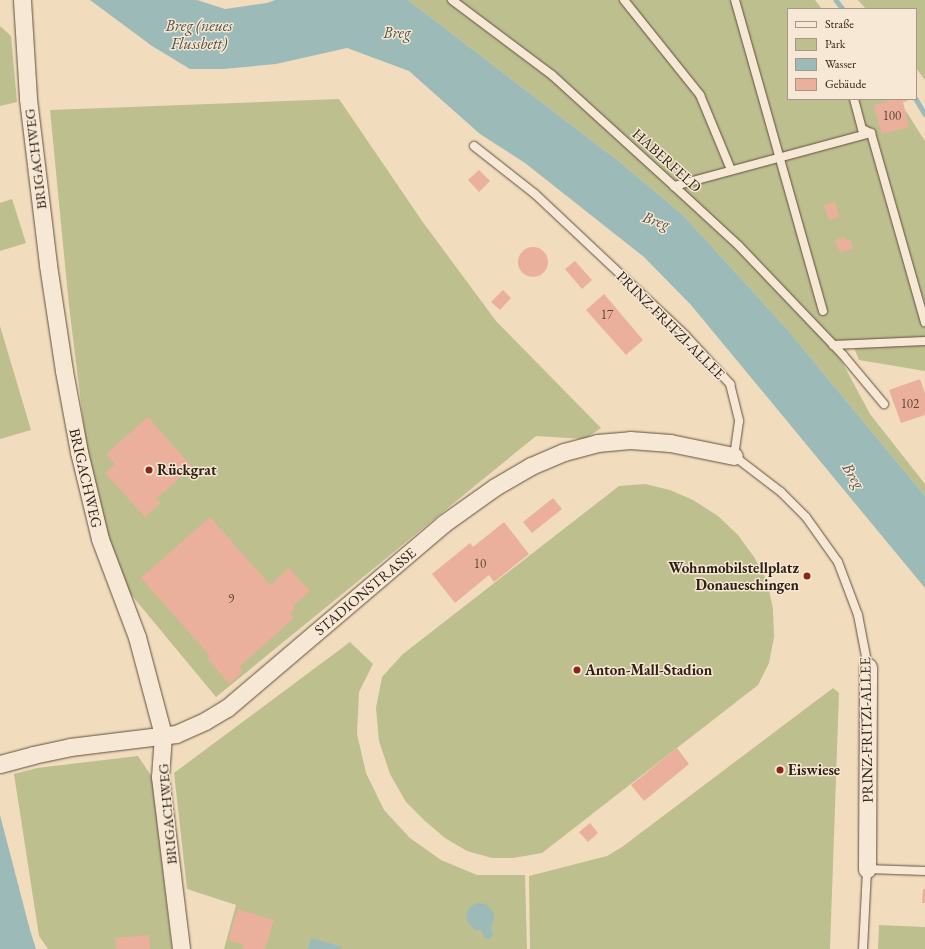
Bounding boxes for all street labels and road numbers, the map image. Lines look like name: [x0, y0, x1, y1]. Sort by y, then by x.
street label: BRIGACHWEG: [20, 108, 50, 210]
street label: HABERFELD: [629, 124, 705, 196]
street label: PRINZ-FRITZI-ALLEE: [613, 267, 729, 383]
street label: BRIGACHWEG: [66, 427, 106, 529]
street label: STADIONSTRASSE: [311, 543, 419, 639]
street label: PRINZ-FRITZI-ALLEE: [856, 657, 876, 803]
street label: BRIGACHWEG: [154, 763, 180, 865]

